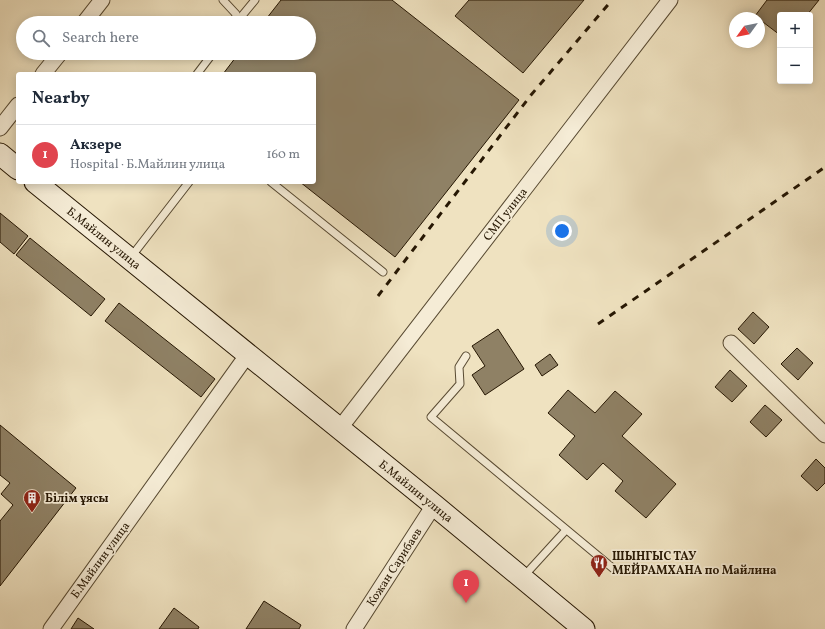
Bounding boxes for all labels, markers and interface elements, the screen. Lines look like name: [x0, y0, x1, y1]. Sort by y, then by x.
north arrow: [729, 12, 765, 48]
map controls: [777, 12, 813, 84]
button: +: [777, 12, 813, 48]
search box: [16, 16, 316, 60]
icon: search: [30, 27, 52, 49]
text: Search here: [62, 28, 139, 49]
button: −: [777, 48, 813, 84]
text: Nearby: [32, 87, 90, 110]
text: Акзере: [70, 135, 122, 156]
text: 1: [42, 146, 48, 164]
text: 160 m: [266, 146, 300, 164]
text: Hospital · Б.Майлин улица: [70, 156, 225, 174]
street label: СМП улица: [480, 185, 532, 245]
street label: Б.Майлин улица: [63, 204, 144, 274]
your location: [552, 221, 572, 241]
street label: Б.Майлин улица: [375, 457, 456, 527]
building icon: Білім ұясы: [22, 488, 42, 513]
place label: Білім ұясы: [45, 491, 109, 507]
street label: Б.Майлин улица: [68, 519, 134, 602]
street label: Кожан Сарибаев: [363, 525, 426, 610]
place label: ШЫНГЫС ТАУ МЕЙРАМХАНА по Майлина: [612, 549, 777, 579]
restaurant icon: ШЫНГЫС ТАУ МЕЙРАМХАНА по Майлина: [589, 553, 609, 578]
pin: 1: [453, 570, 479, 603]

